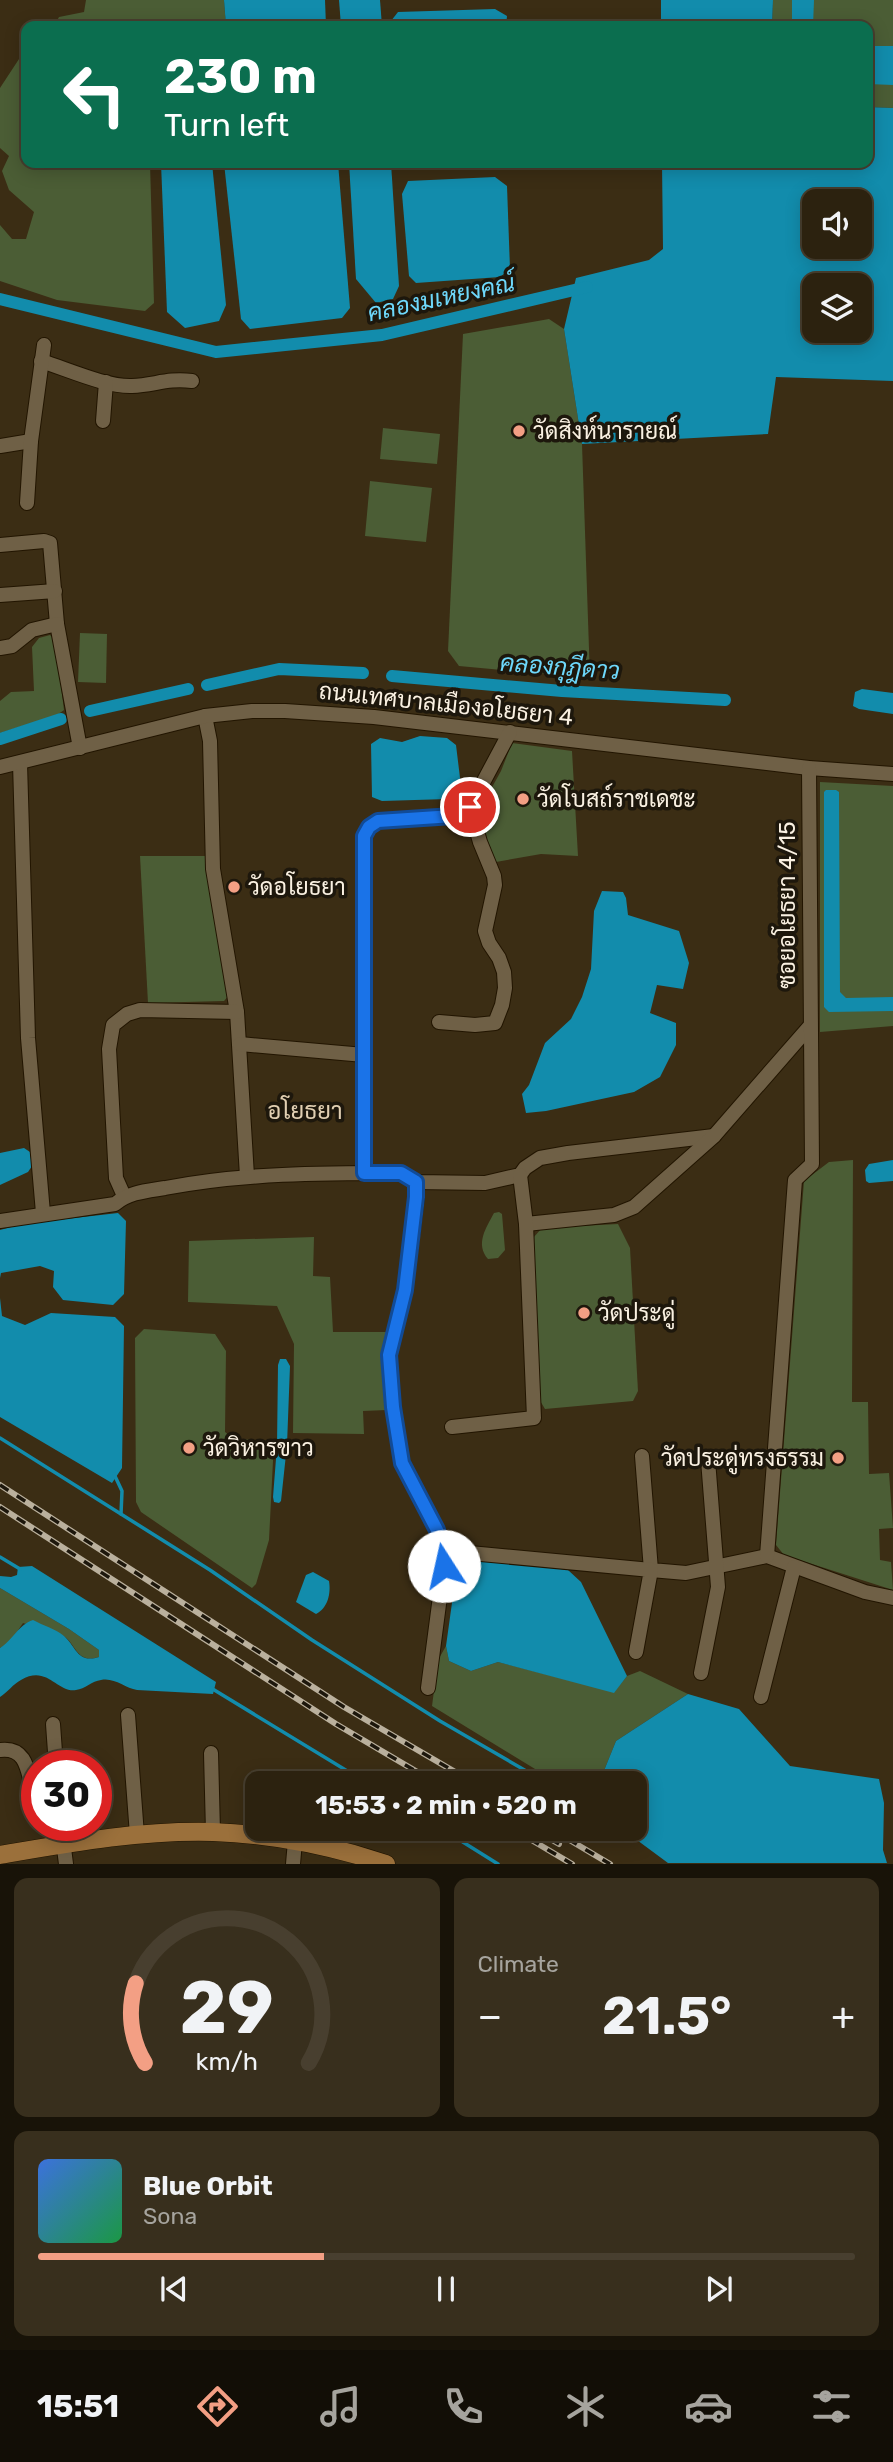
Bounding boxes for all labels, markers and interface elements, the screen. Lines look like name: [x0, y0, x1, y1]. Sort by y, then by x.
text: 230 m: [164, 47, 317, 105]
icon: left: [49, 49, 140, 140]
text: Turn left: [164, 106, 289, 144]
map controls: [802, 189, 872, 343]
button: sound: [802, 189, 872, 259]
water label: คลองมเหยงคณ์: [364, 266, 520, 327]
button: layers: [802, 273, 872, 343]
place label: วัดสิงห์นารายณ์: [533, 415, 677, 445]
marker: วัดสิงห์นารายณ์: [511, 423, 527, 439]
water label: คลองกุฎีดาว: [499, 648, 621, 687]
street label: ถนนเทศบาลเมืองอโยธยา 4: [318, 675, 575, 731]
pin: [440, 777, 500, 837]
place label: วัดโบสถ์ราชเดชะ: [537, 783, 696, 813]
icon: arrive: [451, 788, 489, 826]
marker: วัดโบสถ์ราชเดชะ: [515, 791, 531, 807]
street label: ซอยอโยธยา 4/15: [771, 821, 801, 989]
place label: วัดอโยธยา: [248, 871, 346, 901]
marker: วัดอโยธยา: [226, 879, 242, 895]
district label: อโยธยา: [267, 1095, 343, 1125]
place label: วัดประดู่: [598, 1299, 676, 1330]
marker: วัดประดู่: [576, 1305, 592, 1321]
place label: วัดวิหารขาว: [203, 1434, 314, 1462]
marker: วัดวิหารขาว: [181, 1440, 197, 1456]
place label: วัดประดู่ทรงธรรม: [661, 1444, 824, 1475]
marker: วัดประดู่ทรงธรรม: [830, 1450, 846, 1466]
position arrow: [407, 1529, 481, 1603]
speed limit sign: 30: [21, 1750, 112, 1841]
text: 15:53 · 2 min · 520 m: [315, 1790, 577, 1821]
text: Climate: [478, 1950, 559, 1978]
text: 29: [180, 1966, 274, 2052]
text: 21.5°: [602, 1985, 731, 2047]
text: −: [478, 1993, 502, 2039]
text: +: [831, 1993, 855, 2039]
text: km/h: [196, 2047, 258, 2076]
text: Blue Orbit: [143, 2171, 273, 2202]
text: Sona: [143, 2202, 197, 2230]
icon: previous: [155, 2270, 193, 2308]
icon: pause: [427, 2270, 465, 2308]
icon: next: [700, 2270, 738, 2308]
icon: directions: [193, 2382, 242, 2431]
icon: music: [316, 2382, 365, 2431]
icon: phone: [439, 2382, 488, 2431]
icon: climate: [561, 2382, 610, 2431]
icon: car: [684, 2382, 733, 2431]
icon: filters: [807, 2382, 856, 2431]
text: 15:51: [37, 2387, 119, 2425]

